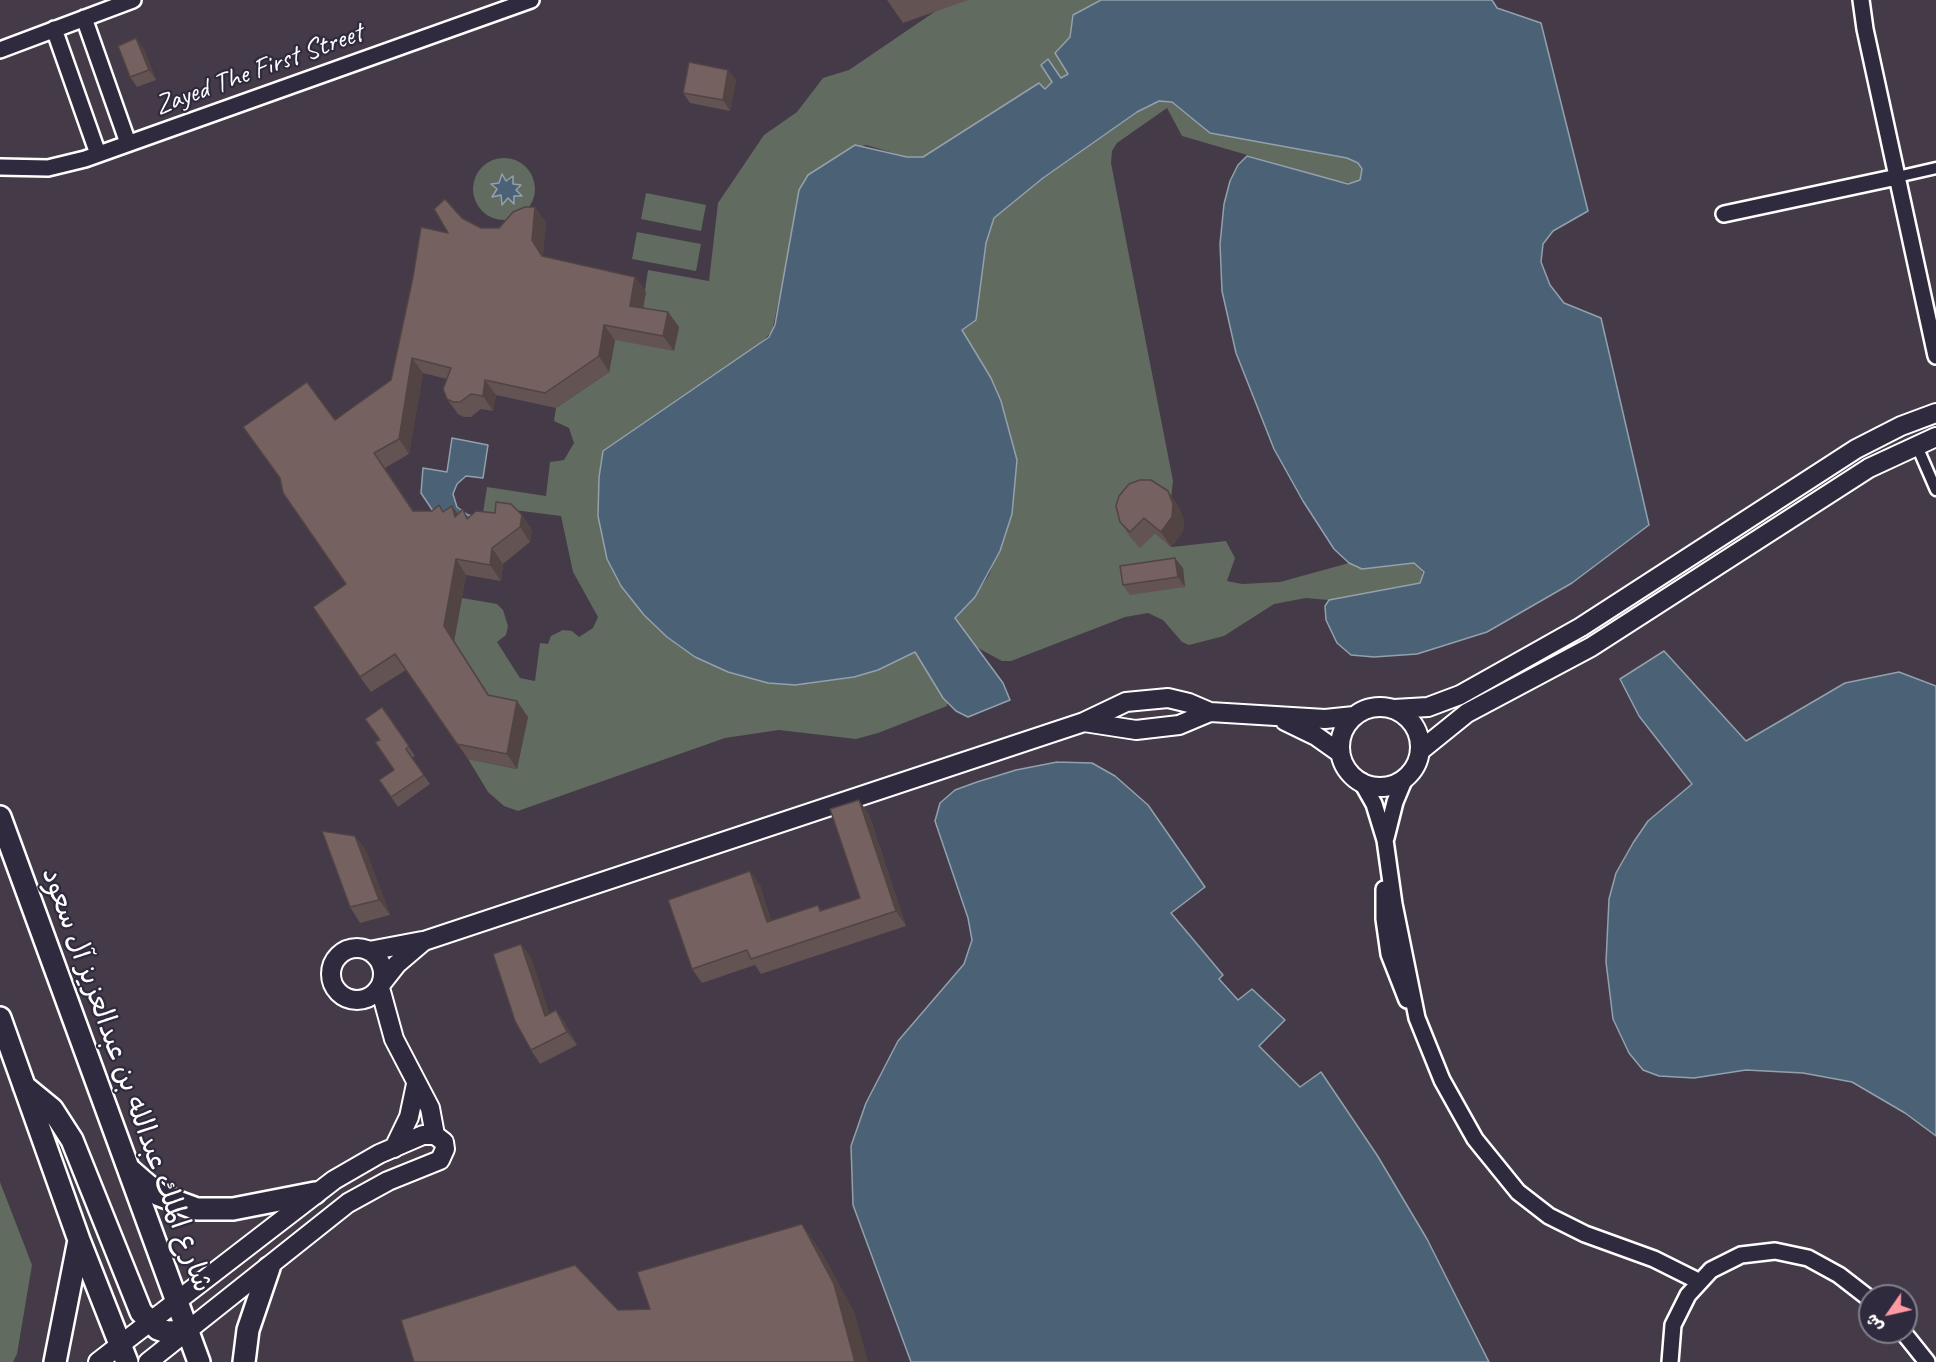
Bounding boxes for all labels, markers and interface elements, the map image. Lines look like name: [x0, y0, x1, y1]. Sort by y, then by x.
street label: Zayed The First Street: [150, 17, 368, 123]
street label: شارع الملك عبدالله بن عبدالعزيز آل سعود: [33, 863, 219, 1297]
north arrow: [1858, 1284, 1918, 1344]
text: ش: [1862, 1310, 1888, 1336]

